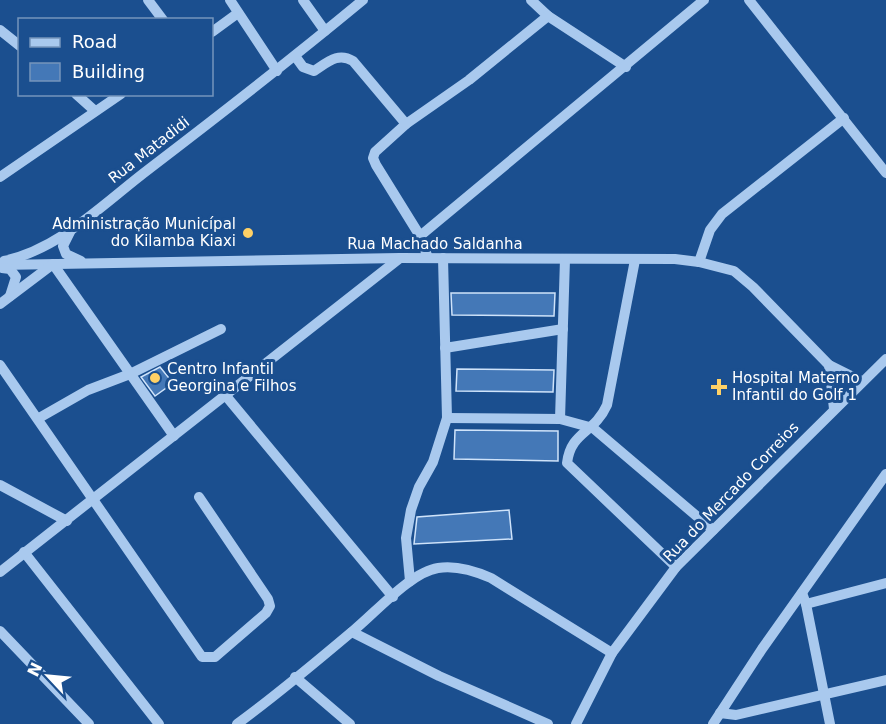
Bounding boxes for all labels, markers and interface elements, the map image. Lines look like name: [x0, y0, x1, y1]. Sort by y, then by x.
legend: [18, 18, 213, 96]
text: Road: [72, 31, 117, 52]
text: Building: [72, 61, 145, 82]
street label: Rua Matadidi: [105, 113, 193, 187]
place label: Administração Municípal do Kilamba Kiaxi: [52, 215, 236, 250]
marker: Administração Municípal do Kilamba Kiaxi: [241, 226, 255, 240]
street label: Rua Machado Saldanha: [347, 235, 523, 253]
place label: Centro Infantil Georgina e Filhos: [167, 360, 297, 395]
place label: Hospital Materno Infantil do Golf 1: [732, 369, 860, 404]
marker: Centro Infantil Georgina e Filhos: [148, 371, 162, 385]
marker: Hospital Materno Infantil do Golf 1: [710, 378, 728, 396]
street label: Rua do Mercado Correios: [659, 418, 803, 566]
north arrow: [18, 646, 78, 706]
text: N: [23, 659, 46, 680]

